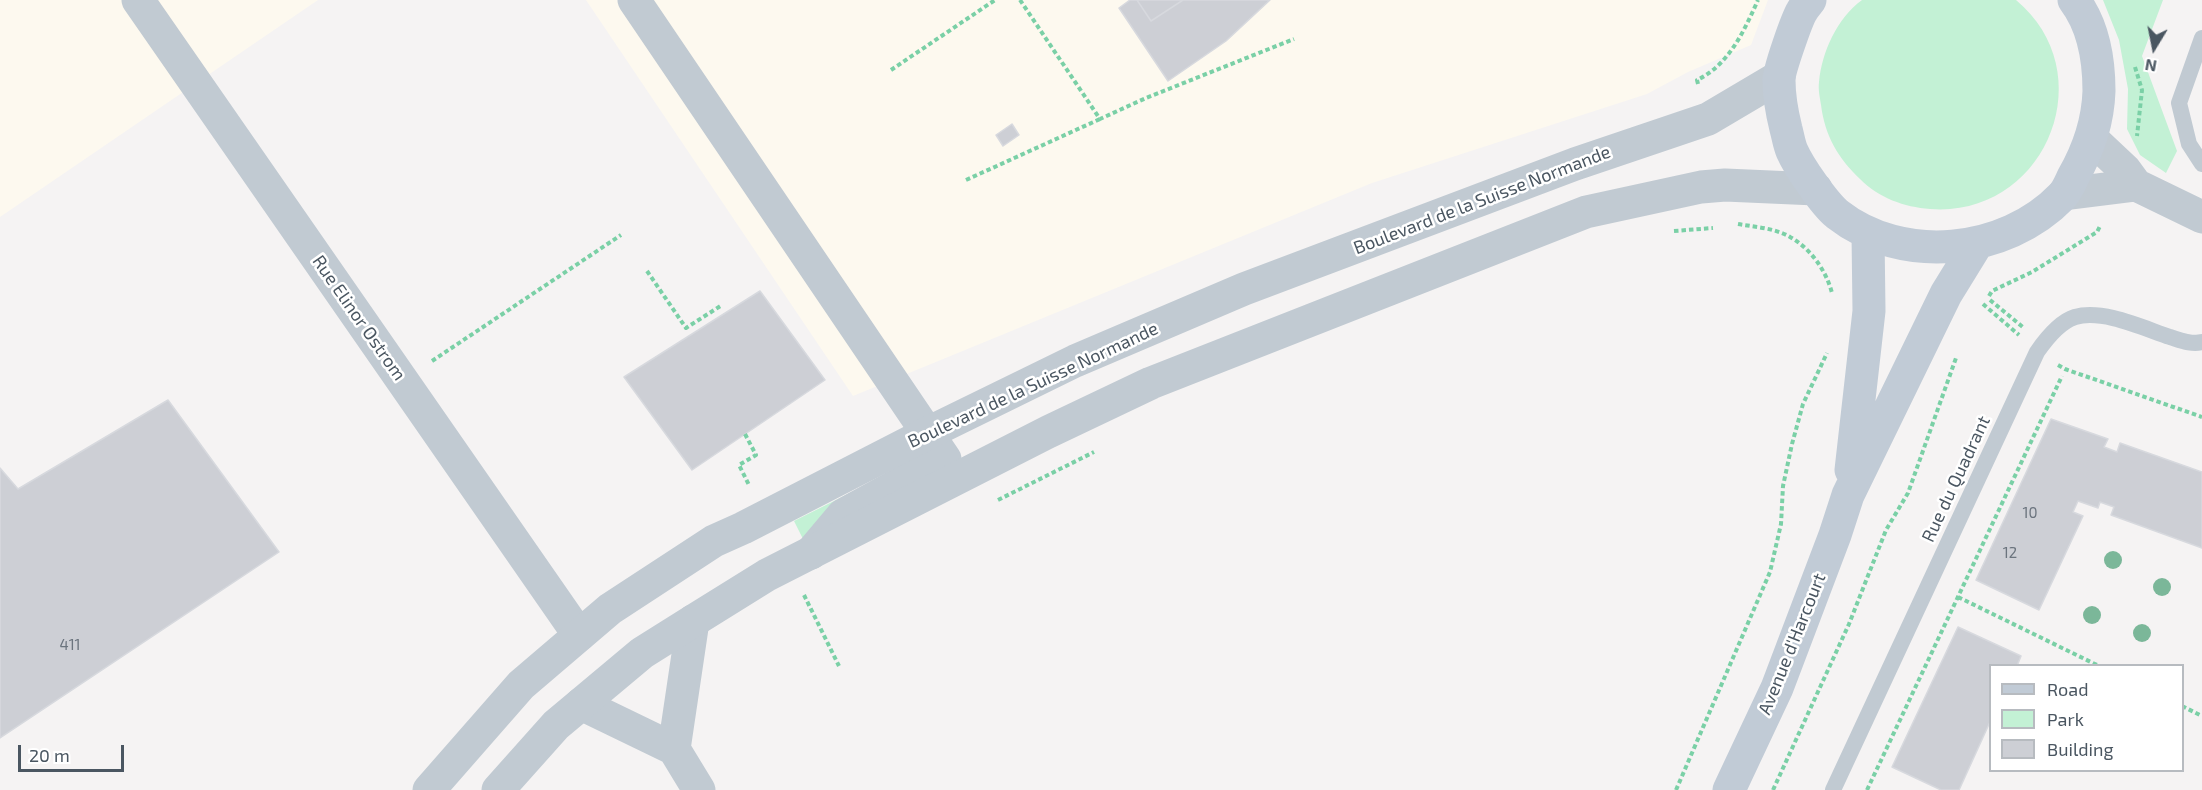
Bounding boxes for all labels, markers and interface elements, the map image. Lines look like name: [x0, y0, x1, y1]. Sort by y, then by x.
north arrow: [2124, 18, 2184, 78]
text: N: [2143, 56, 2158, 77]
street label: Boulevard de la Suisse Normande: [1350, 141, 1614, 259]
street label: Rue Elinor Ostrom: [308, 251, 410, 385]
street label: Boulevard de la Suisse Normande: [904, 317, 1162, 453]
street label: Rue du Quadrant: [1917, 413, 1995, 545]
house number: 10: [2022, 504, 2038, 522]
house number: 12: [2003, 544, 2017, 562]
street label: Avenue d'Harcourt: [1754, 570, 1830, 718]
house number: 411: [59, 636, 81, 654]
legend: [1989, 664, 2184, 772]
text: Road: [2047, 678, 2088, 700]
text: Park: [2047, 708, 2084, 730]
scale bar: [21, 733, 128, 771]
text: Building: [2047, 738, 2114, 760]
text: 20 m: [29, 744, 70, 766]

